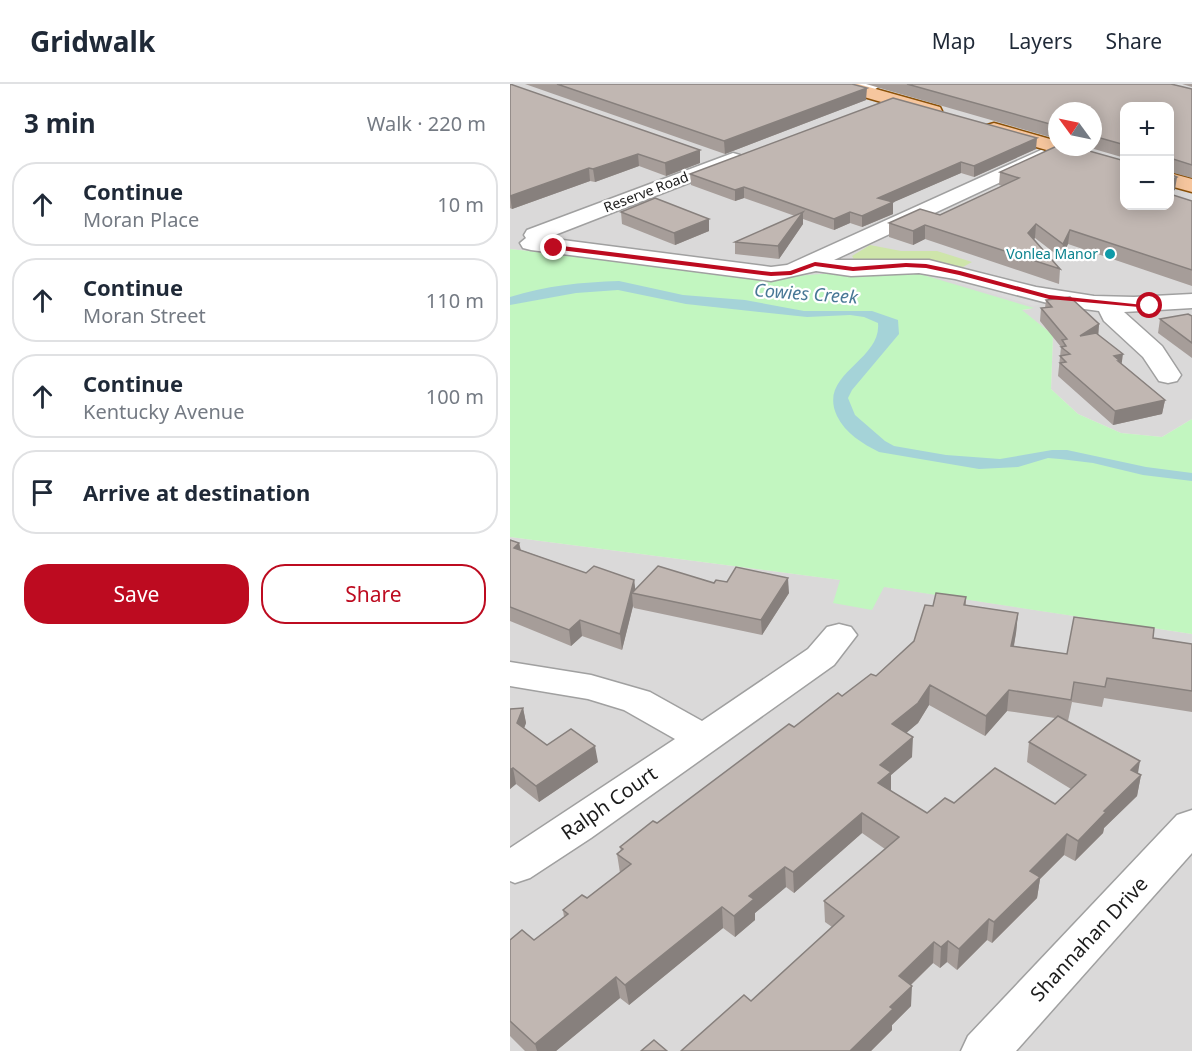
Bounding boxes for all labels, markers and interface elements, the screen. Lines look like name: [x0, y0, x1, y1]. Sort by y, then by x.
text: Gridwalk: [30, 22, 155, 60]
text: Map: [932, 27, 976, 55]
text: Layers: [1009, 27, 1073, 55]
text: Share: [1106, 27, 1162, 55]
north arrow: [1048, 102, 1102, 156]
map controls: [1120, 102, 1174, 210]
button: +: [1120, 102, 1174, 156]
text: 3 min: [24, 105, 96, 141]
text: Walk · 220 m: [367, 110, 486, 137]
button: −: [1120, 156, 1174, 210]
street label: Reserve Road: [601, 167, 691, 216]
text: Continue: [83, 176, 183, 206]
icon: ahead: [26, 188, 59, 221]
text: 10 m: [437, 191, 484, 218]
text: Moran Place: [83, 206, 199, 233]
route end: [540, 234, 566, 260]
place label: Vonlea Manor: [1006, 244, 1098, 263]
marker: Vonlea Manor: [1103, 247, 1117, 261]
text: Continue: [83, 272, 183, 302]
water label: Cowies Creek: [754, 277, 860, 309]
icon: ahead: [26, 284, 59, 317]
text: 110 m: [426, 287, 484, 314]
route start: [1136, 292, 1162, 318]
text: Moran Street: [83, 302, 206, 329]
text: Continue: [83, 368, 183, 398]
icon: ahead: [26, 380, 59, 413]
text: 100 m: [426, 383, 484, 410]
text: Kentucky Avenue: [83, 398, 245, 425]
icon: arrive: [26, 476, 59, 509]
text: Arrive at destination: [83, 477, 310, 507]
button: Save: [24, 564, 249, 624]
button: Share: [261, 564, 486, 624]
street label: Ralph Court: [555, 760, 662, 846]
street label: Shannahan Drive: [1024, 871, 1153, 1007]

